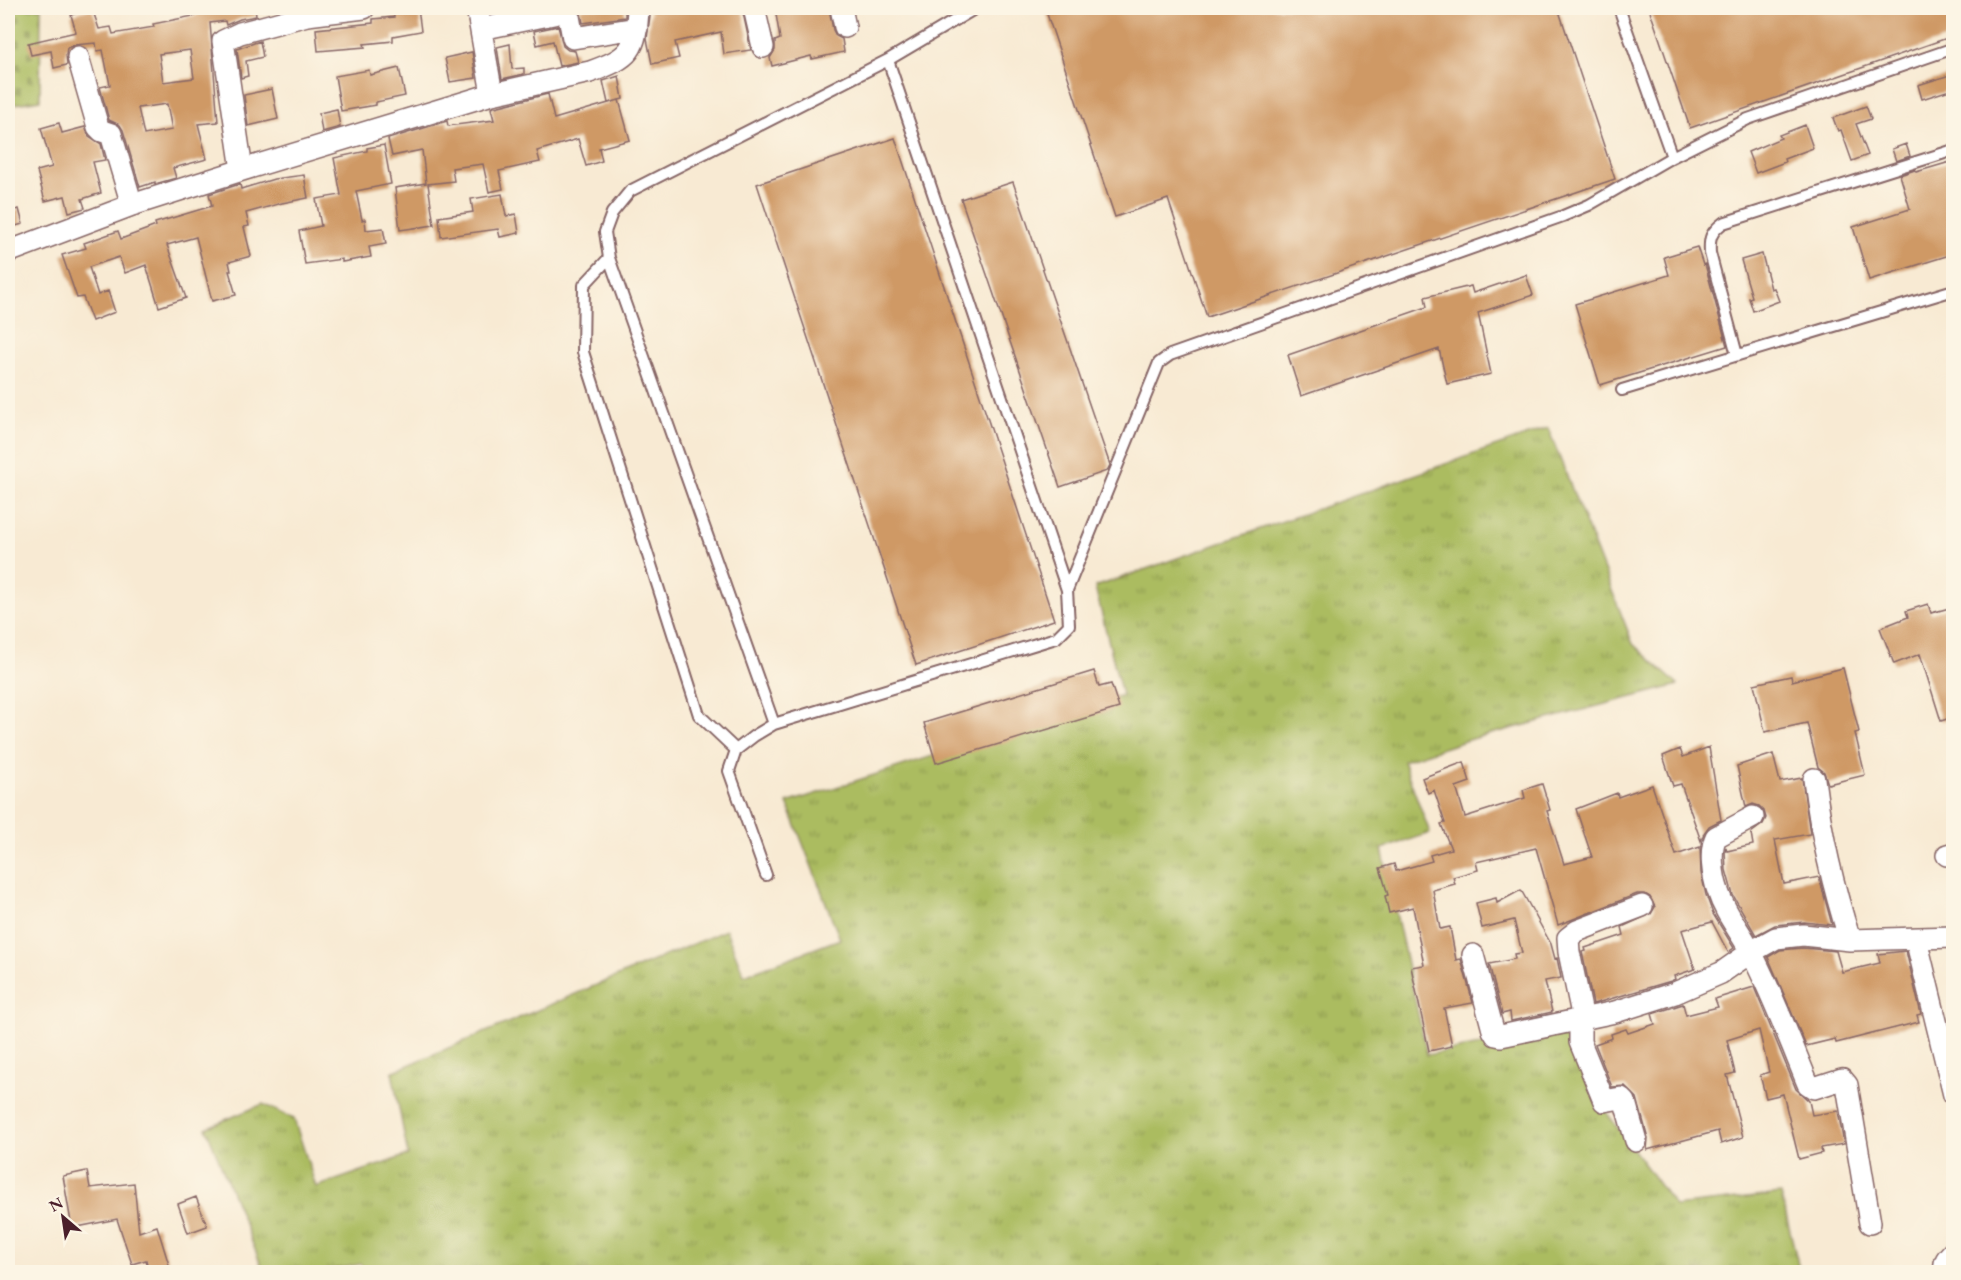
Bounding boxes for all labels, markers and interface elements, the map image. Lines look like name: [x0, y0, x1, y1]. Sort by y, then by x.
north arrow: [33, 1187, 93, 1247]
text: N: [45, 1192, 67, 1217]

